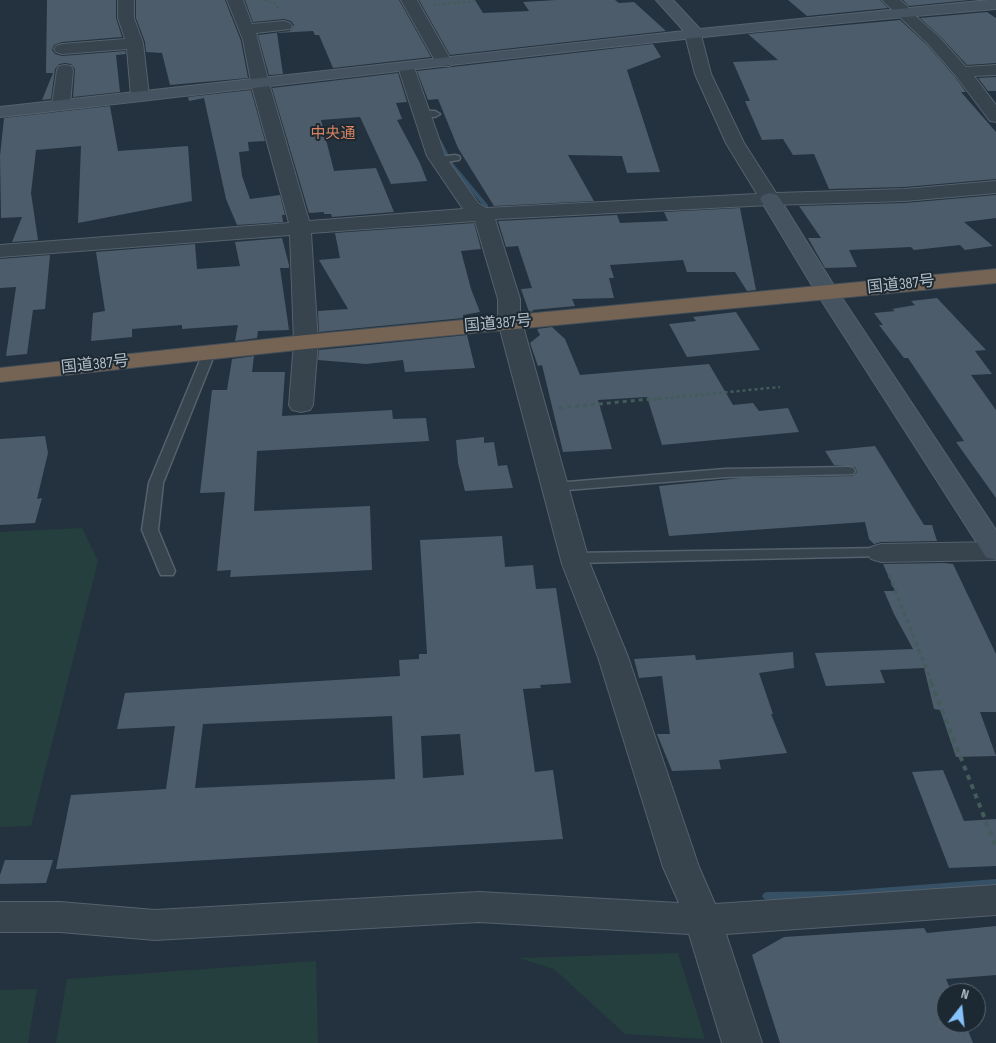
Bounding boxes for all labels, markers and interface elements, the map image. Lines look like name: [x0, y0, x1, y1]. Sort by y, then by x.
district label: 中央通: [311, 125, 355, 143]
street label: 国道387号: [866, 272, 936, 298]
street label: 国道387号: [463, 311, 533, 337]
street label: 国道387号: [60, 352, 130, 378]
north arrow: [936, 983, 986, 1033]
text: N: [959, 985, 971, 1003]

